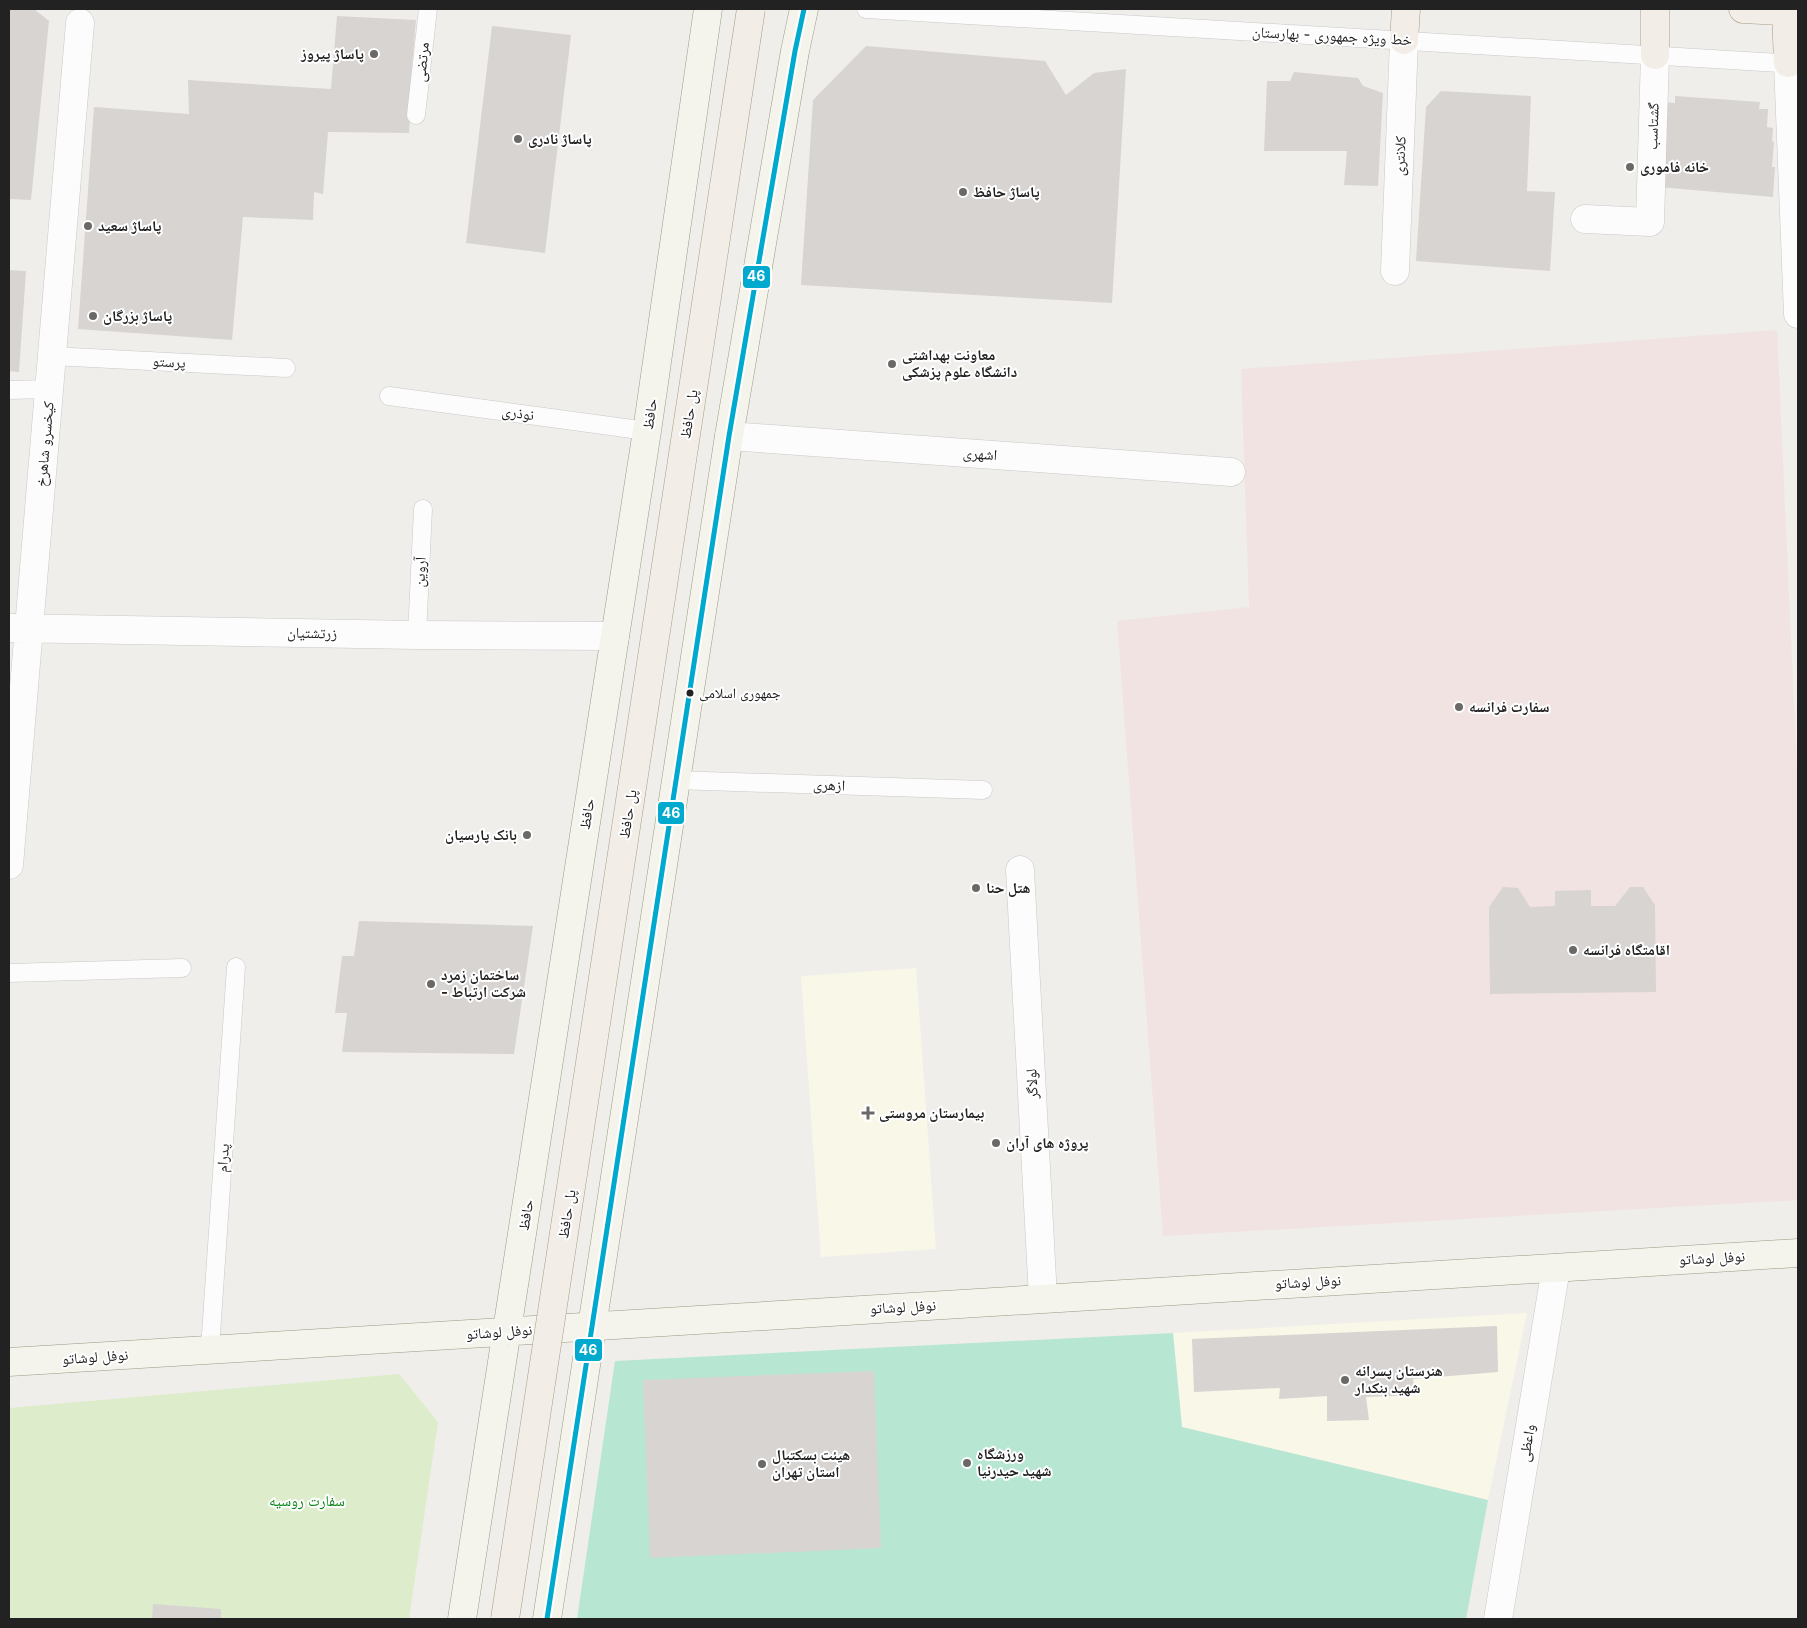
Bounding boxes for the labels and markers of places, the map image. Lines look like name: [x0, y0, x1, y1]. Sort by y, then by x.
place label: پاساژ پیروز: [300, 44, 364, 63]
marker: پاساژ پیروز: [368, 48, 380, 60]
place label: پاساژ نادری: [528, 129, 592, 148]
marker: پاساژ نادری: [512, 133, 524, 145]
place label: خانه فاموری: [1640, 157, 1709, 176]
marker: خانه فاموری: [1624, 161, 1636, 173]
place label: پاساژ حافظ: [973, 182, 1040, 201]
marker: پاساژ حافظ: [957, 186, 969, 198]
place label: پاساژ سعید: [98, 216, 161, 235]
marker: پاساژ سعید: [82, 220, 94, 232]
place label: پاساژ بزرگان: [103, 306, 172, 325]
marker: پاساژ بزرگان: [87, 310, 99, 322]
place label: معاونت بهداشتی دانشگاه علوم پزشکی: [902, 345, 1017, 382]
marker: معاونت بهداشتی دانشگاه علوم پزشکی: [886, 358, 898, 370]
place label: جمهوری اسلامی: [699, 684, 781, 702]
marker: جمهوری اسلامی: [685, 688, 695, 698]
place label: سفارت فرانسه: [1469, 697, 1549, 716]
marker: سفارت فرانسه: [1453, 701, 1465, 713]
place label: بانک پارسیان: [445, 825, 517, 844]
marker: بانک پارسیان: [521, 829, 533, 841]
place label: هتل حنا: [986, 878, 1030, 897]
marker: هتل حنا: [970, 882, 982, 894]
place label: اقامتگاه فرانسه: [1583, 940, 1670, 959]
marker: اقامتگاه فرانسه: [1567, 944, 1579, 956]
place label: ساختمان زمرد - شرکت ارتباط: [441, 965, 526, 1001]
marker: ساختمان زمرد - شرکت ارتباط: [425, 978, 437, 990]
place label: بیمارستان مروستی: [879, 1103, 984, 1122]
marker: بیمارستان مروستی: [861, 1106, 875, 1120]
place label: پروژه های آران: [1006, 1133, 1089, 1152]
marker: پروژه های آران: [990, 1137, 1002, 1149]
place label: هنرستان پسرانه شهید بنکدار: [1354, 1361, 1443, 1397]
marker: هنرستان پسرانه شهید بنکدار: [1339, 1374, 1351, 1386]
place label: ورزشگاه شهید حیدرنیا: [977, 1444, 1052, 1480]
place label: هیئت بسکتبال استان تهران: [772, 1445, 850, 1481]
marker: ورزشگاه شهید حیدرنیا: [961, 1457, 973, 1469]
marker: هیئت بسکتبال استان تهران: [756, 1458, 768, 1470]

